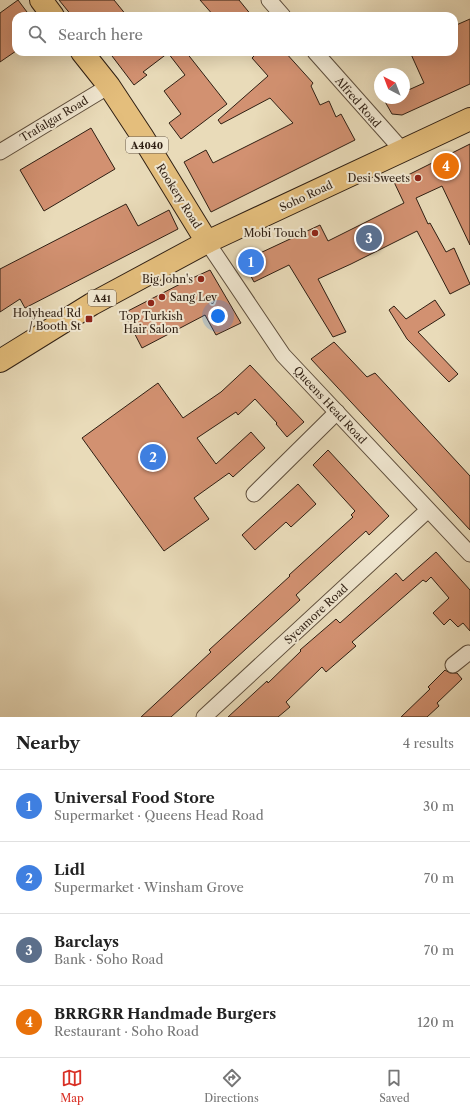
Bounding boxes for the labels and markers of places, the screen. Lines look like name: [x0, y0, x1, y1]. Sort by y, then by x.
pin: 4: [433, 151, 459, 181]
place label: Desi Sweets: [348, 171, 410, 185]
marker: Desi Sweets: [413, 173, 423, 183]
pin: 3: [356, 223, 382, 253]
place label: Mobi Touch: [243, 226, 307, 240]
marker: Mobi Touch: [310, 228, 320, 238]
pin: 1: [238, 247, 264, 277]
place label: Big John's: [142, 272, 193, 286]
marker: Big John's: [196, 274, 206, 284]
place label: Sang Ley: [170, 290, 218, 304]
marker: Sang Ley: [157, 292, 167, 302]
marker: Top Turkish Hair Salon: [146, 298, 156, 308]
place label: Holyhead Rd / Booth St: [13, 306, 81, 333]
place label: Top Turkish Hair Salon: [119, 309, 183, 336]
marker: Holyhead Rd / Booth St: [84, 314, 94, 324]
pin: 2: [140, 442, 166, 472]

